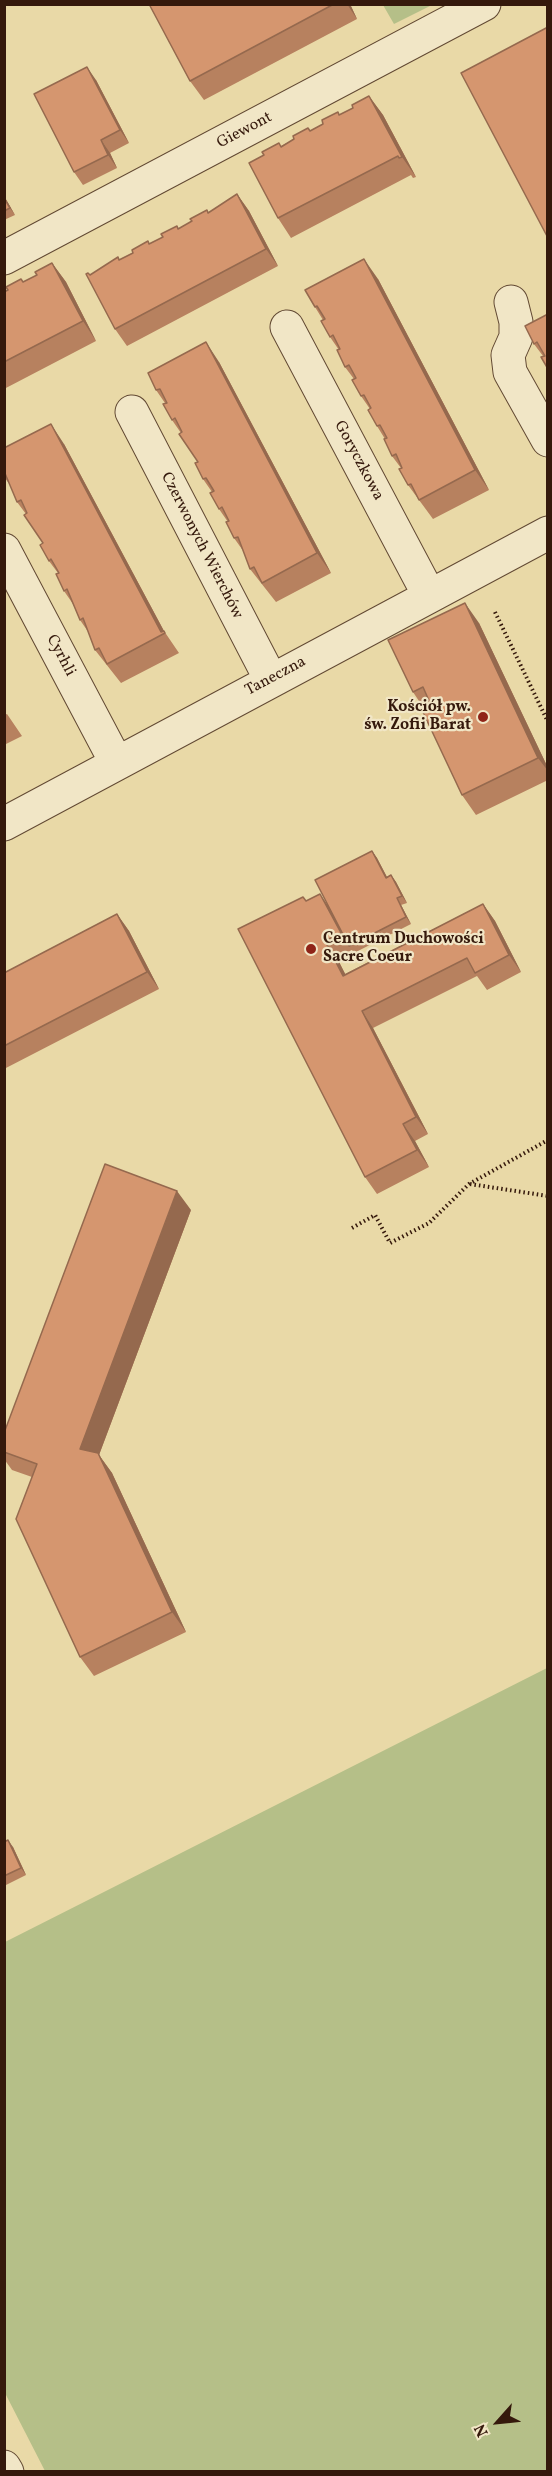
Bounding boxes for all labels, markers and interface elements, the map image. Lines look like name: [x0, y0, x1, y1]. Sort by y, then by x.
street label: Giewont: [214, 108, 276, 154]
street label: Goryczkowa: [329, 418, 387, 504]
street label: Czerwonych Wierchów: [156, 469, 246, 623]
street label: Cyrhli: [41, 632, 79, 680]
street label: Taneczna: [242, 653, 310, 701]
place label: Kościół pw. św. Zofii Barat: [364, 698, 471, 736]
marker: Kościół pw. św. Zofii Barat: [476, 710, 490, 724]
place label: Centrum Duchowości Sacre Coeur: [323, 930, 484, 968]
marker: Centrum Duchowości Sacre Coeur: [304, 942, 318, 956]
north arrow: [468, 2392, 528, 2452]
text: N: [470, 2420, 494, 2440]

